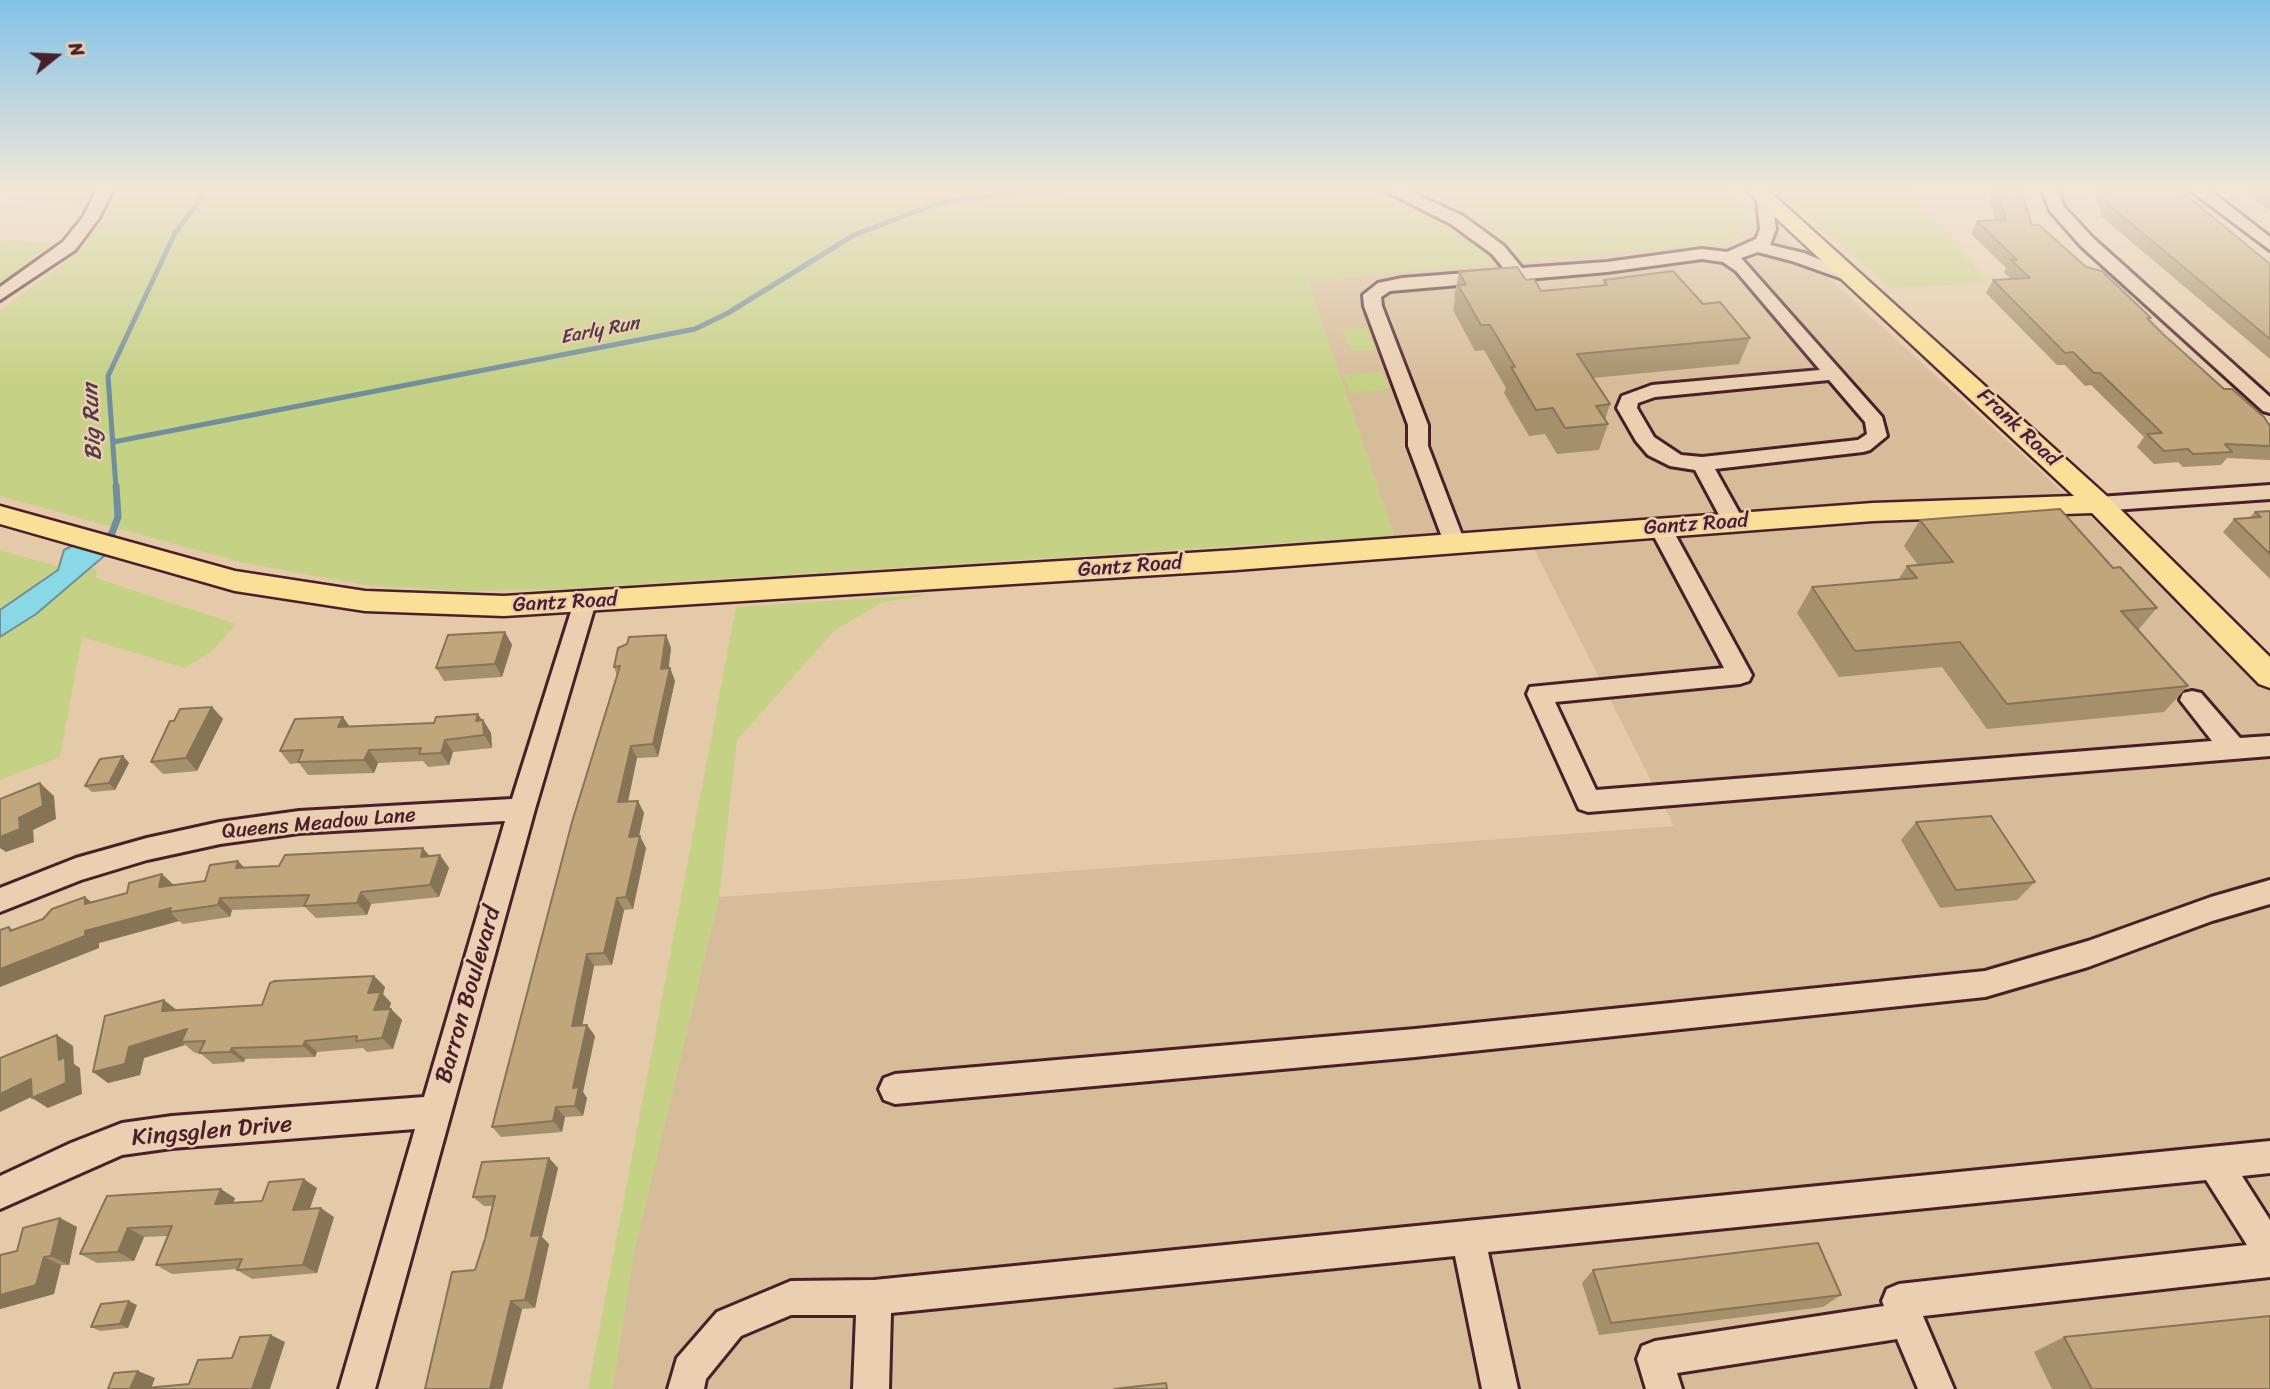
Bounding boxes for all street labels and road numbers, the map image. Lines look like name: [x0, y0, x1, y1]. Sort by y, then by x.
street label: Frank Road: [1972, 383, 2064, 473]
street label: Gantz Road: [1643, 509, 1749, 541]
street label: Gantz Road: [1077, 551, 1183, 583]
street label: Gantz Road: [512, 588, 618, 618]
street label: Queens Meadow Lane: [221, 803, 417, 845]
street label: Barron Boulevard: [430, 903, 508, 1087]
street label: Kingsglen Drive: [131, 1111, 293, 1153]

